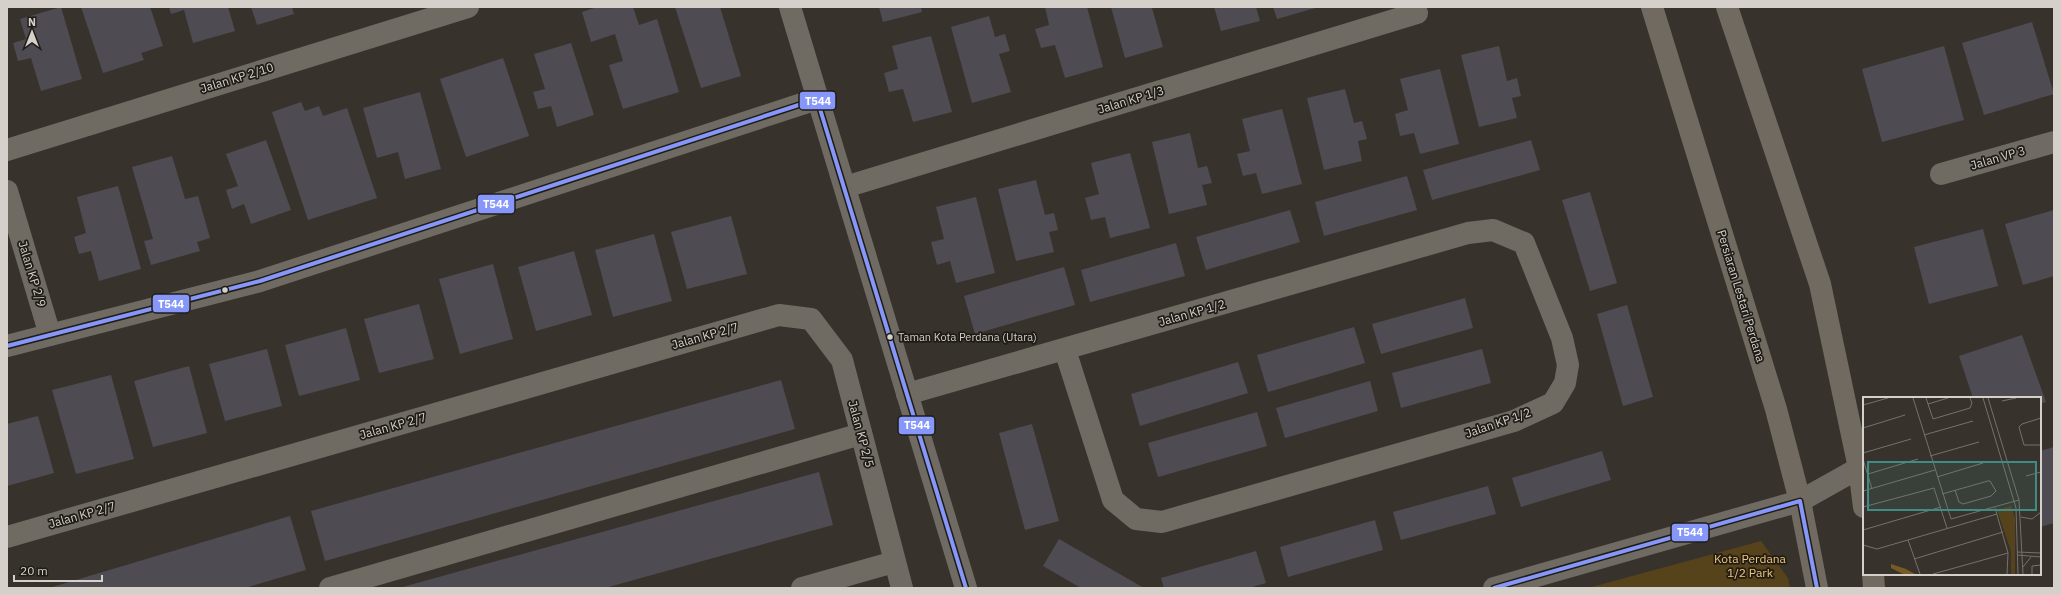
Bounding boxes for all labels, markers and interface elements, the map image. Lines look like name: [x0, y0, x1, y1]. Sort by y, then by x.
north arrow: [12, 12, 52, 52]
text: N: [28, 15, 36, 29]
street label: Jalan KP 2/10: [198, 59, 275, 96]
street label: Jalan KP 1/3: [1096, 82, 1166, 117]
line badge: T544: [799, 91, 836, 110]
text: T544: [805, 94, 832, 108]
street label: Jalan VP 3: [1969, 143, 2027, 173]
line badge: T544: [477, 194, 515, 214]
text: T544: [483, 197, 510, 211]
street label: Persiaran Lestari Perdana: [1714, 228, 1769, 364]
street label: Jalan KP 2/9: [15, 239, 50, 309]
unlabelled marker: [220, 285, 230, 295]
line badge: T544: [152, 294, 190, 313]
street label: Jalan KP 1/2: [1157, 296, 1227, 329]
text: T544: [158, 297, 185, 311]
street label: Jalan KP 2/7: [670, 319, 740, 352]
place label: Taman Kota Perdana (Utara): [898, 330, 1037, 344]
marker: Taman Kota Perdana (Utara): [885, 332, 895, 342]
inset map: [1863, 397, 2041, 575]
street label: Jalan KP 2/5: [845, 399, 878, 469]
street label: Jalan KP 1/2: [1463, 404, 1533, 441]
street label: Jalan KP 2/7: [358, 409, 428, 442]
line badge: T544: [898, 416, 935, 435]
text: T544: [904, 418, 931, 432]
street label: Jalan KP 2/7: [47, 498, 117, 531]
line badge: T544: [1671, 523, 1709, 542]
text: T544: [1677, 525, 1704, 539]
park label: Kota Perdana 1/2 Park: [1714, 551, 1787, 580]
scale bar: [14, 557, 102, 583]
text: 20 m: [20, 563, 48, 578]

